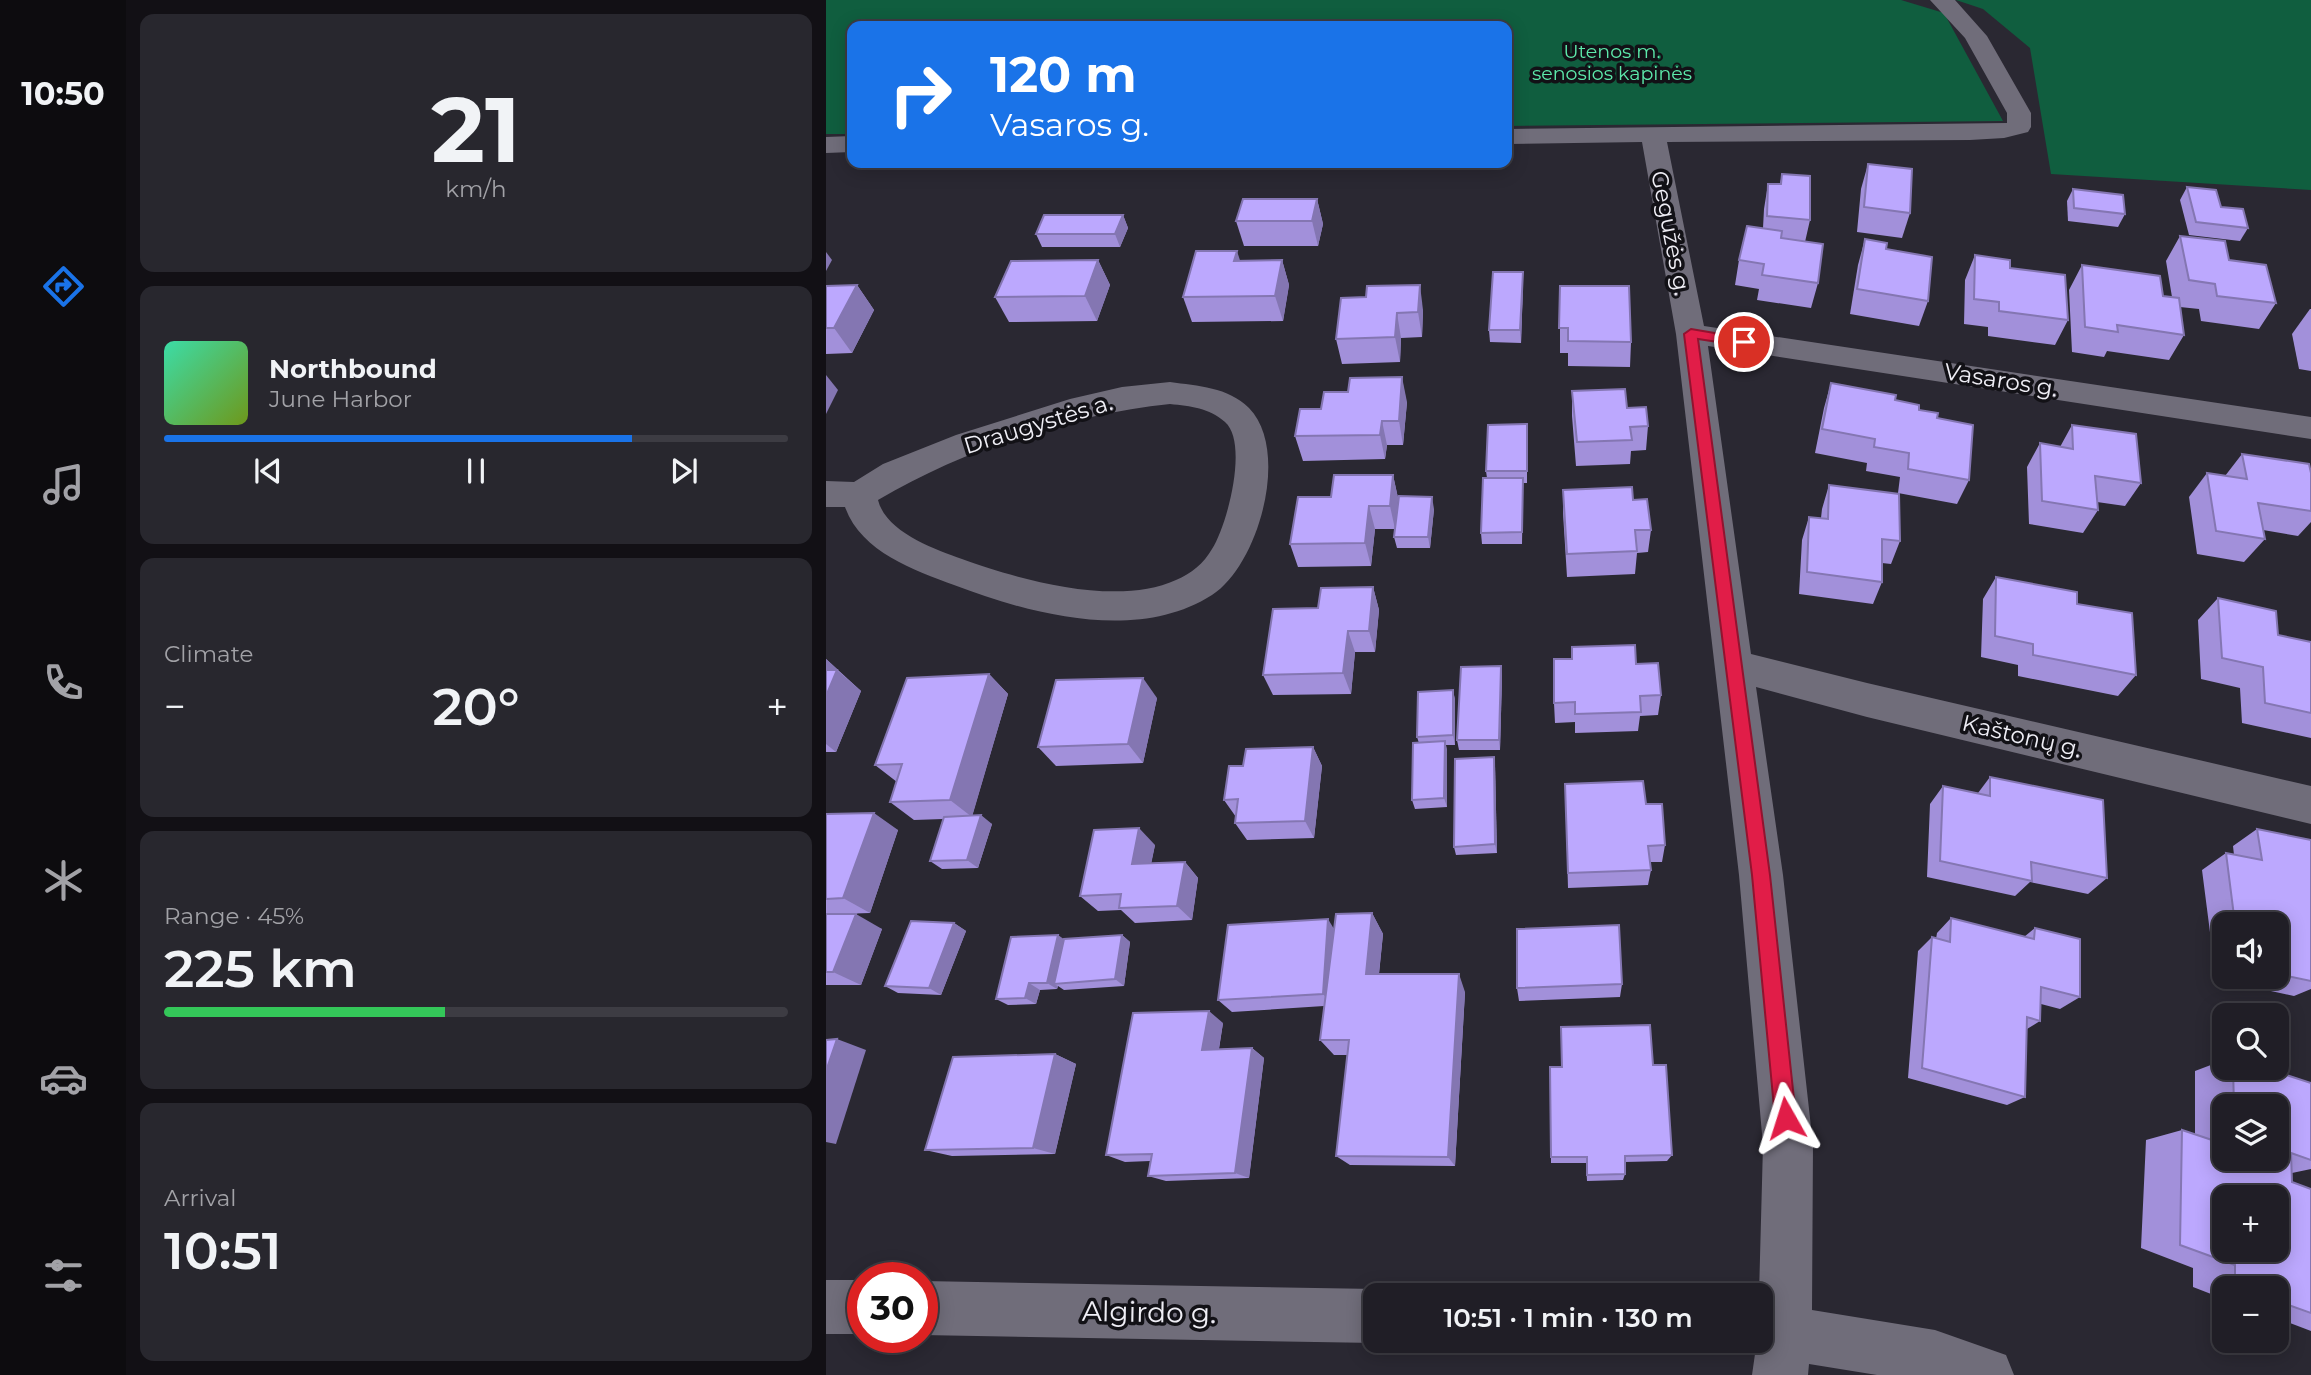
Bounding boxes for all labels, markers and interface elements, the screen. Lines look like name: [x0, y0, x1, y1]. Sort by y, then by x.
park label: Utenos m. senosios kapinės: [1532, 40, 1692, 85]
text: 120 m: [990, 45, 1137, 104]
icon: right: [875, 49, 966, 140]
text: 10:50: [21, 74, 105, 113]
text: 21: [431, 74, 521, 185]
text: Vasaros g.: [990, 105, 1149, 144]
street label: Gegužės g.: [1645, 168, 1697, 298]
text: km/h: [445, 175, 507, 203]
icon: directions: [39, 262, 88, 311]
pin: [1714, 312, 1774, 372]
icon: arrive: [1725, 323, 1763, 361]
text: Northbound: [269, 353, 437, 385]
street label: Vasaros g.: [1942, 357, 2060, 403]
text: June Harbor: [269, 385, 412, 413]
street label: Draugystės a.: [960, 388, 1116, 460]
icon: previous: [249, 452, 287, 490]
icon: pause: [457, 452, 495, 490]
icon: next: [665, 452, 703, 490]
icon: music: [39, 460, 88, 509]
text: Climate: [164, 640, 253, 668]
icon: phone: [39, 658, 88, 707]
text: 20°: [432, 675, 520, 738]
text: −: [164, 683, 186, 730]
text: +: [766, 683, 788, 730]
street label: Kaštonų g.: [1959, 709, 2085, 763]
icon: climate: [39, 856, 88, 905]
text: Range · 45%: [164, 902, 304, 930]
map controls: [2212, 912, 2289, 1353]
button: sound: [2212, 912, 2289, 989]
text: 225 km: [164, 937, 357, 1000]
button: search: [2212, 1003, 2289, 1080]
icon: car: [39, 1054, 88, 1103]
position arrow: [1749, 1081, 1823, 1155]
button: layers: [2212, 1094, 2289, 1171]
text: Arrival: [164, 1184, 237, 1212]
button: +: [2212, 1185, 2289, 1262]
text: 10:51: [164, 1219, 282, 1282]
icon: filters: [39, 1251, 88, 1300]
speed limit sign: 30: [847, 1262, 938, 1353]
button: −: [2212, 1276, 2289, 1353]
street label: Algirdo g.: [1082, 1294, 1216, 1330]
text: 10:51 · 1 min · 130 m: [1443, 1302, 1693, 1334]

